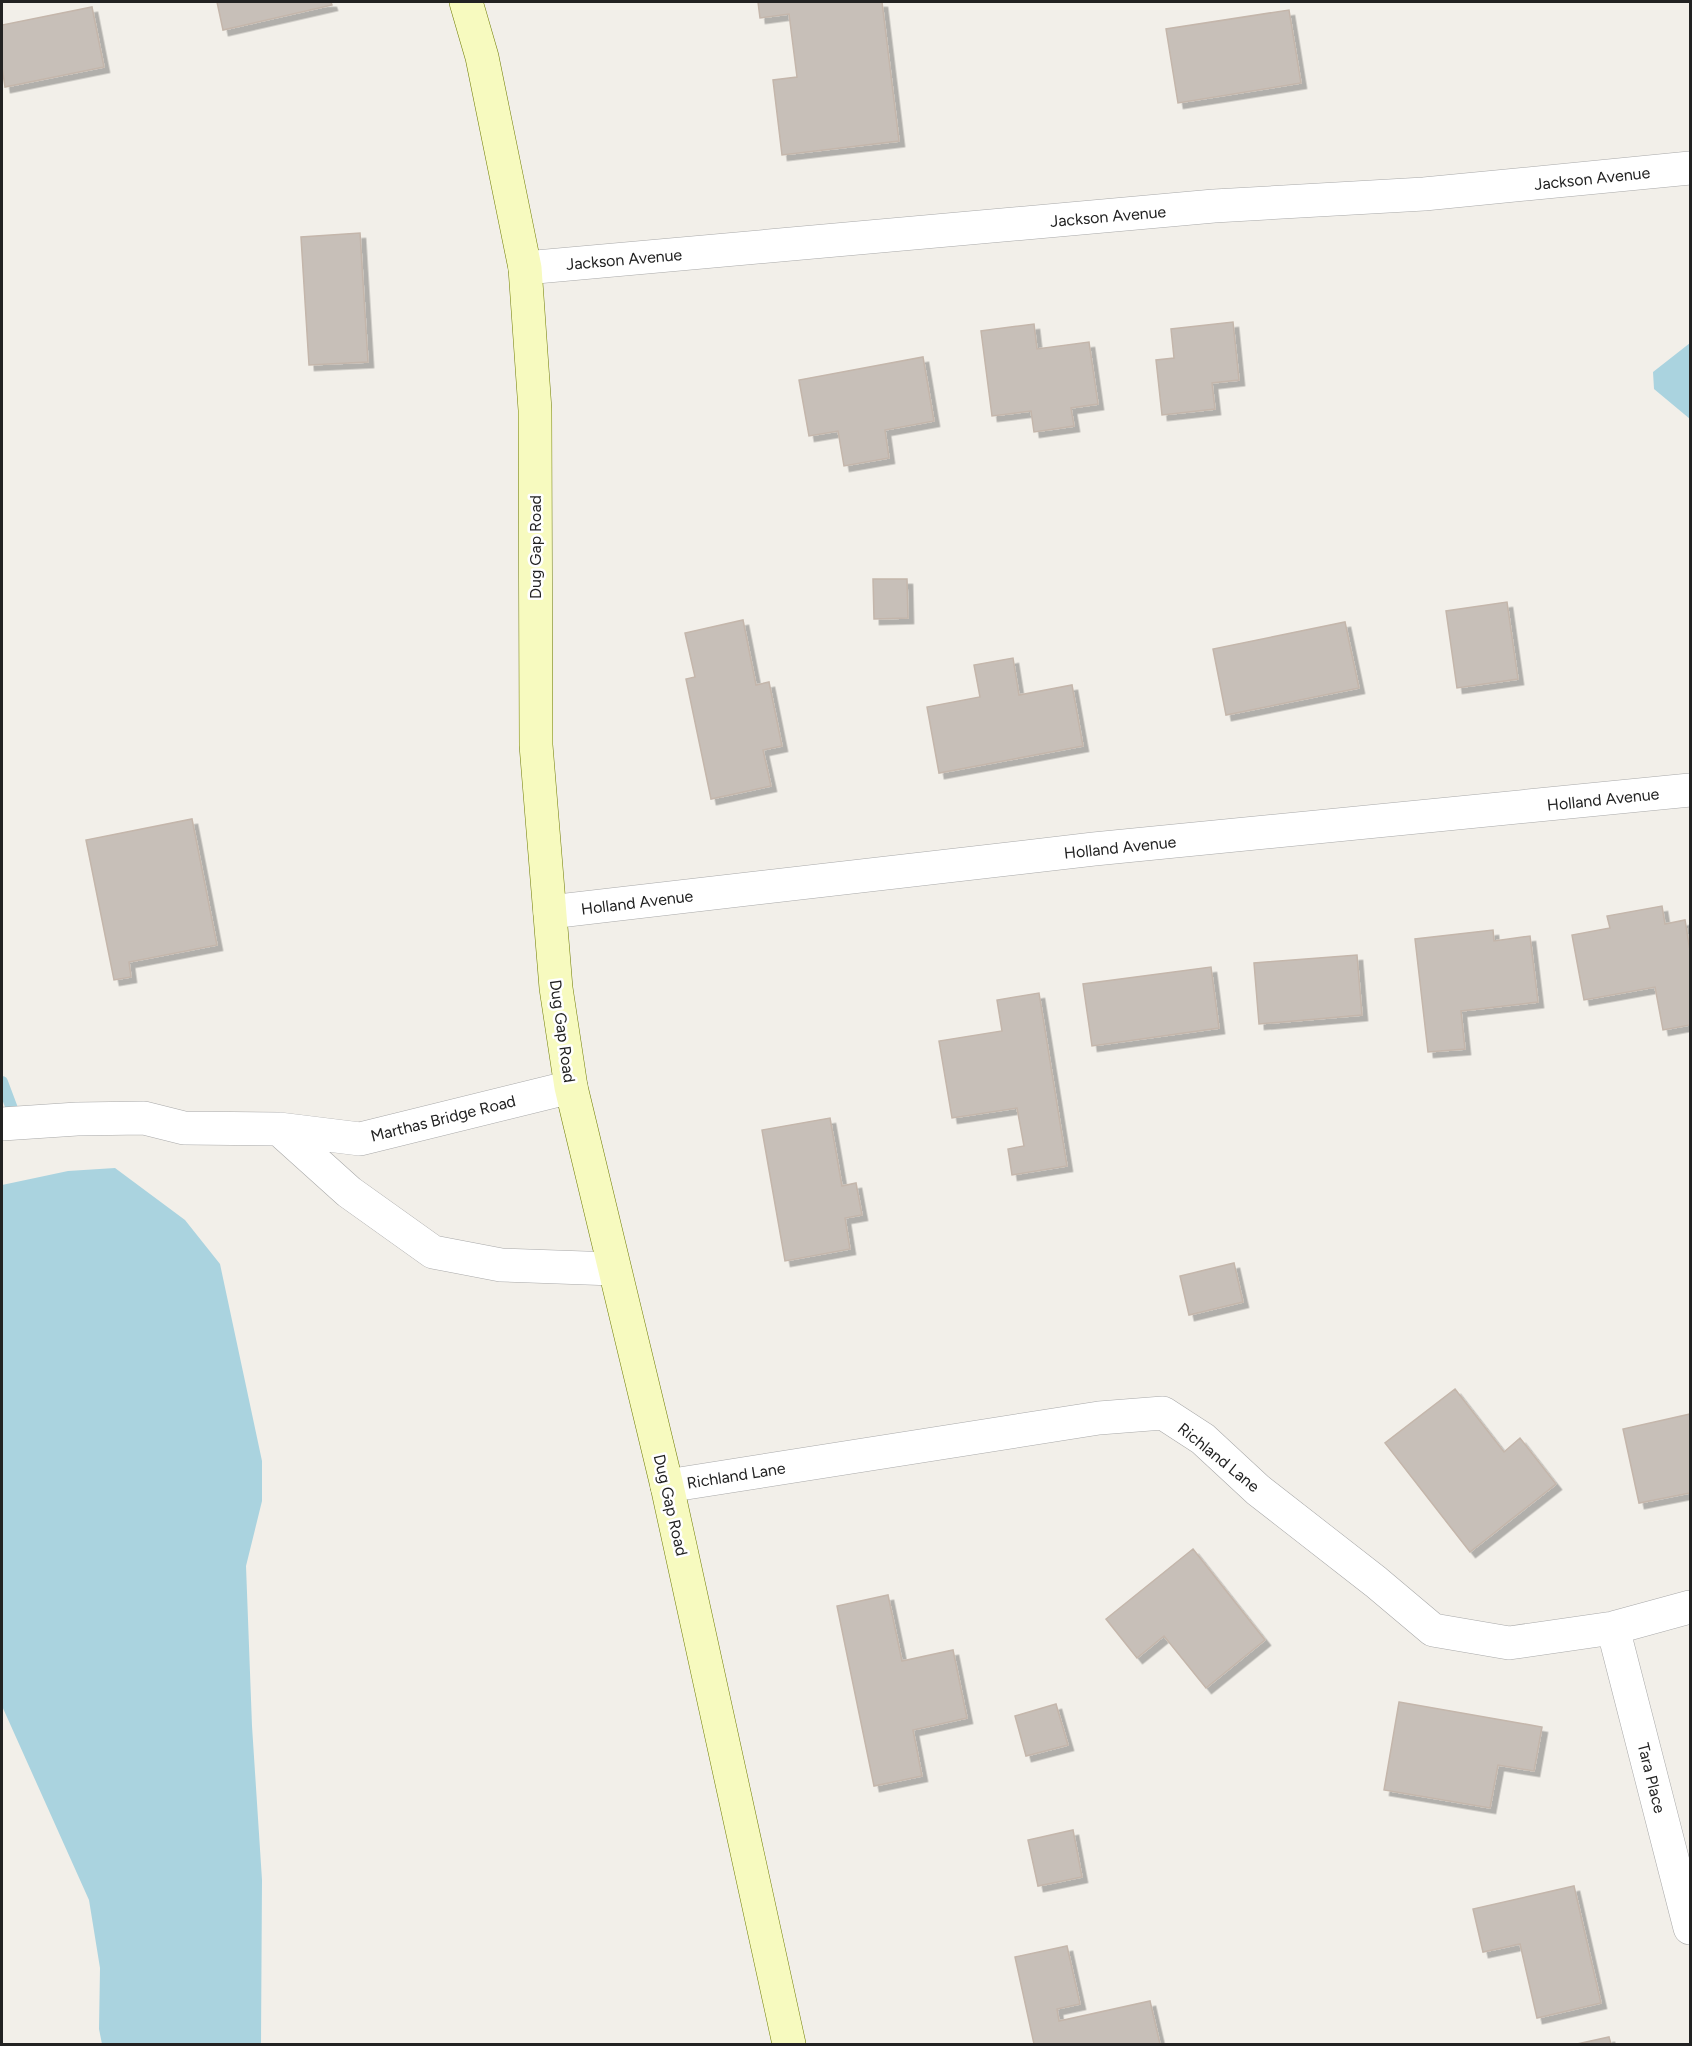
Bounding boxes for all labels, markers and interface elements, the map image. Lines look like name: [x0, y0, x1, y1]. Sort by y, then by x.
street label: Jackson Avenue: [1533, 163, 1651, 194]
street label: Jackson Avenue: [1049, 202, 1167, 231]
street label: Jackson Avenue: [565, 245, 683, 274]
street label: Dug Gap Road: [526, 495, 545, 599]
street label: Holland Avenue: [1546, 784, 1660, 815]
street label: Holland Avenue: [1063, 832, 1177, 863]
street label: Holland Avenue: [580, 886, 694, 919]
street label: Dug Gap Road: [546, 978, 579, 1084]
street label: Marthas Bridge Road: [369, 1091, 518, 1146]
street label: Richland Lane: [1174, 1419, 1263, 1496]
street label: Dug Gap Road: [650, 1452, 691, 1558]
street label: Richland Lane: [686, 1458, 787, 1493]
street label: Tara Place: [1634, 1741, 1669, 1816]

